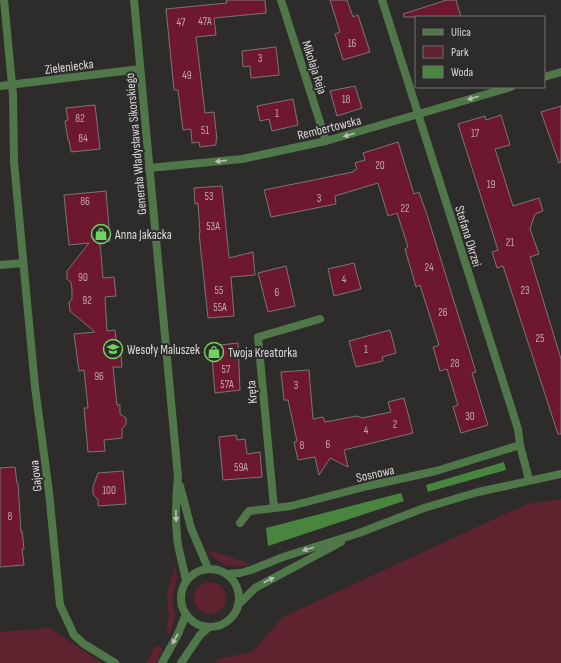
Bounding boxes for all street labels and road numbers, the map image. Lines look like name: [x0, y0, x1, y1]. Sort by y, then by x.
street label: Mikołaja Reja: [298, 38, 330, 96]
street label: Zieleniecka: [44, 56, 94, 78]
street label: Generała Władysława Sikorskiego: [122, 72, 150, 216]
street label: Rembertowska: [296, 112, 363, 144]
street label: Stefana Okrzei: [451, 204, 485, 269]
street label: Kręta: [243, 380, 261, 404]
street label: Gajowa: [26, 459, 46, 492]
street label: Sosnowa: [355, 462, 396, 486]

